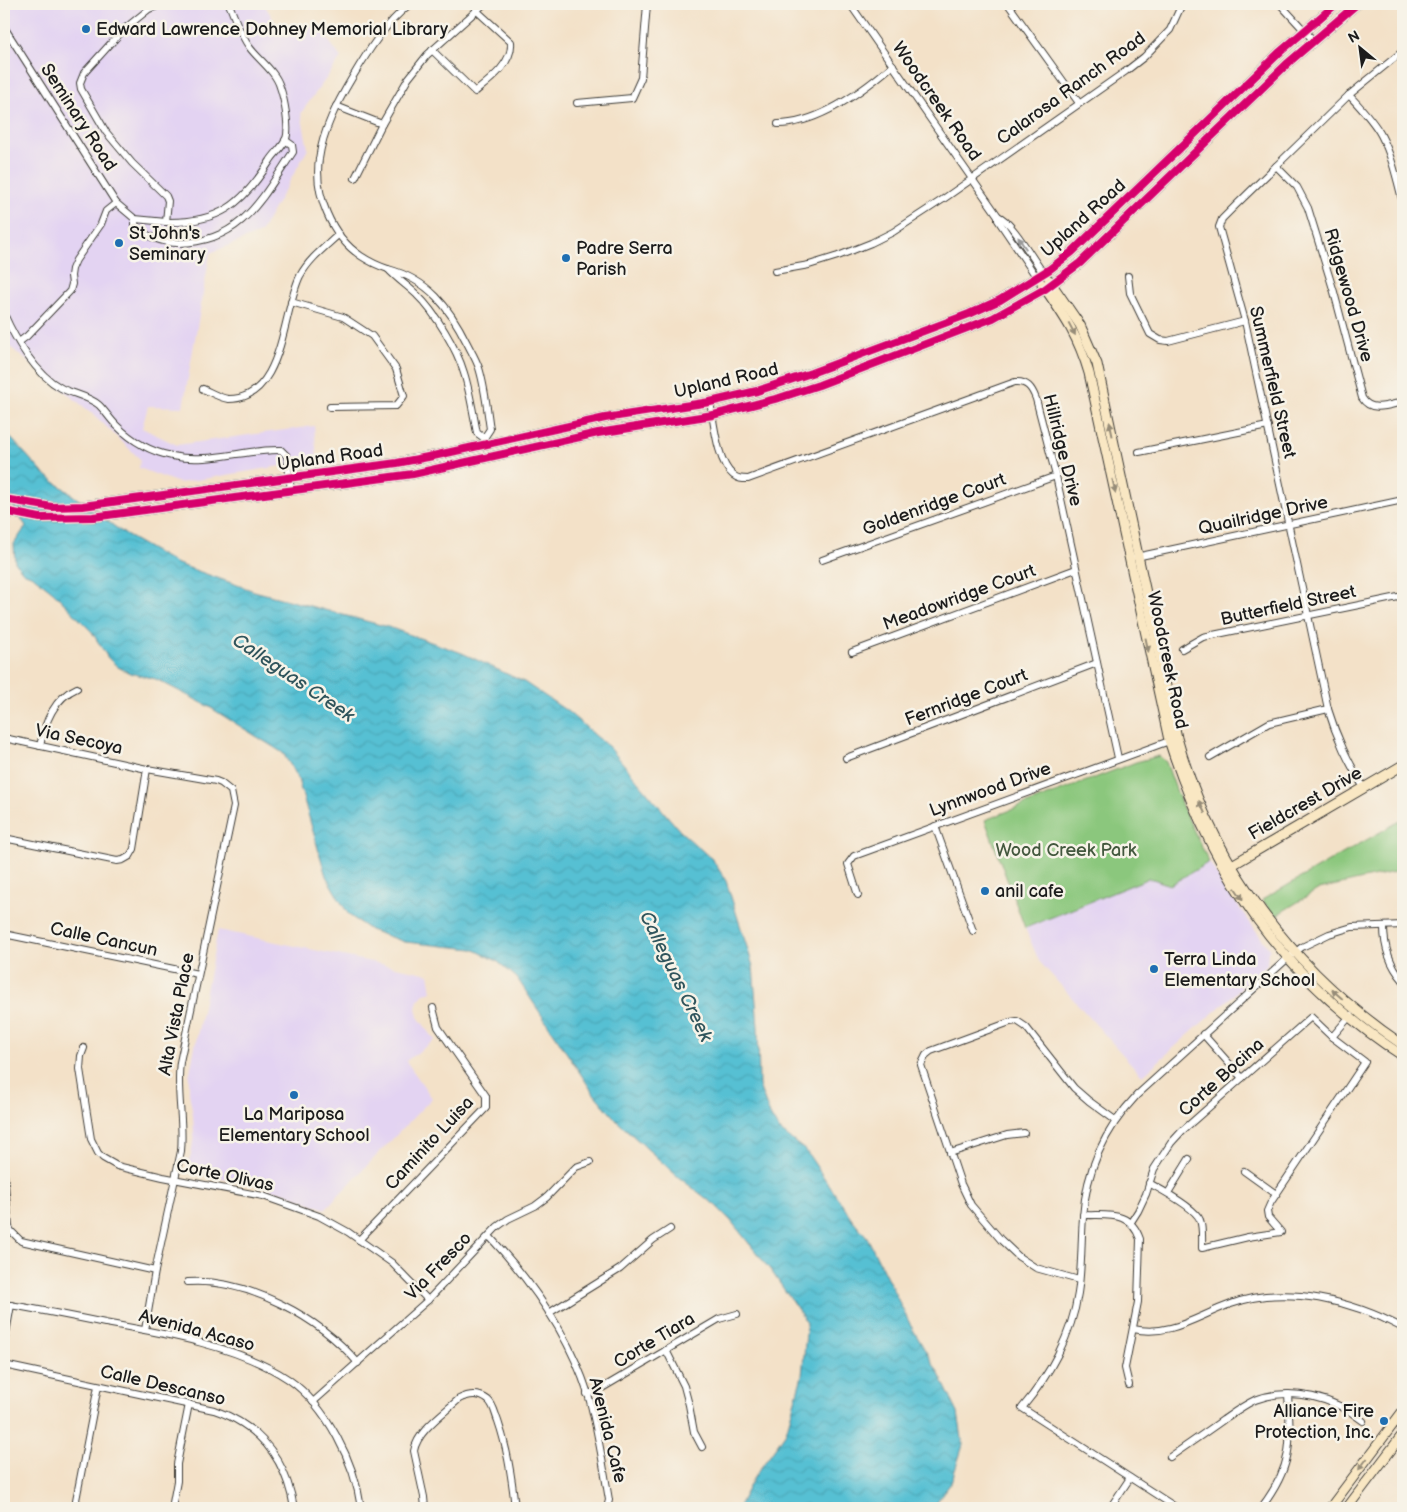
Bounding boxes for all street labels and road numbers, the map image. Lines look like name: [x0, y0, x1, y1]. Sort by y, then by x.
street label: Calarosa Ranch Road: [993, 27, 1150, 149]
street label: Woodcreek Road: [888, 38, 985, 165]
street label: Seminary Road: [36, 60, 121, 175]
street label: Upland Road: [1037, 175, 1130, 262]
street label: Ridgewood Drive: [1319, 226, 1378, 365]
street label: Summerfield Street: [1245, 304, 1300, 461]
street label: Upland Road: [672, 358, 780, 403]
street label: Hillridge Drive: [1038, 392, 1087, 509]
street label: Upland Road: [276, 440, 384, 475]
street label: Goldenridge Court: [860, 469, 1009, 540]
street label: Quailridge Drive: [1196, 491, 1330, 539]
street label: Meadowridge Court: [880, 560, 1039, 635]
street label: Butterfield Street: [1219, 581, 1358, 630]
street label: Woodcreek Road: [1143, 589, 1192, 731]
street label: Fernridge Court: [902, 664, 1031, 730]
street label: Via Secoya: [33, 720, 125, 759]
street label: Lynnwood Drive: [927, 758, 1054, 821]
street label: Fieldcrest Drive: [1245, 762, 1366, 844]
street label: Calle Cancun: [48, 918, 160, 961]
street label: Alta Vista Place: [154, 951, 199, 1077]
street label: Corte Bocina: [1175, 1034, 1268, 1121]
street label: Caminito Luisa: [381, 1092, 478, 1194]
street label: Corte Olivas: [174, 1155, 276, 1196]
street label: Via Fresco: [401, 1228, 476, 1305]
street label: Avenida Acaso: [137, 1305, 257, 1356]
street label: Corte Tiara: [610, 1308, 698, 1373]
street label: Calle Descanso: [98, 1361, 228, 1410]
street label: Avenida Cafe: [584, 1375, 631, 1485]

